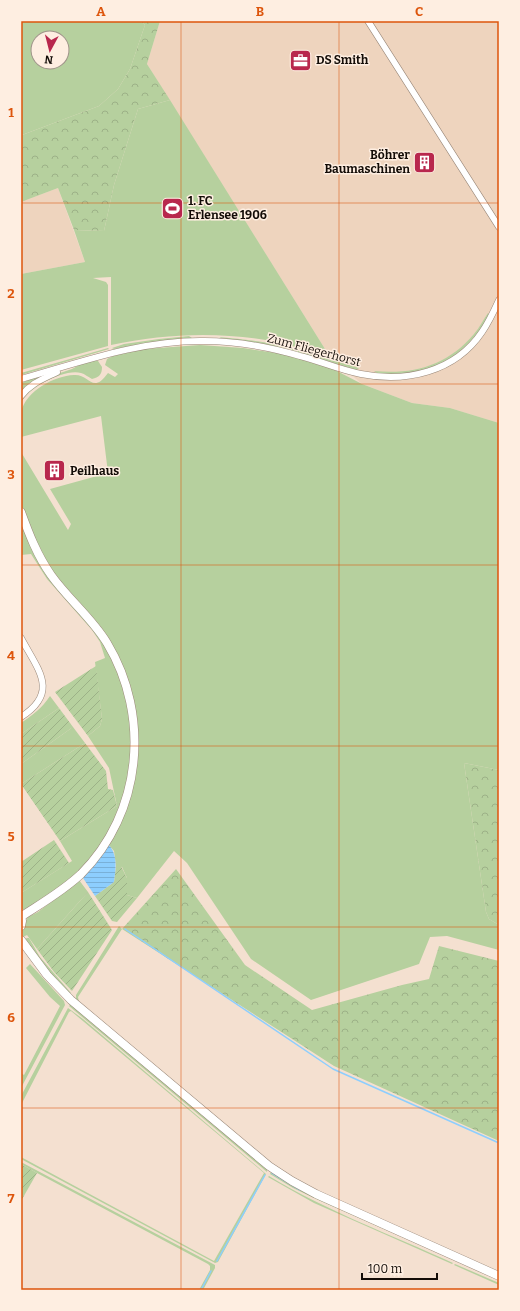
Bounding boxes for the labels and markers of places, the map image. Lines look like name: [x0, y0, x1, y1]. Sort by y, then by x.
office icon: DS Smith: [288, 47, 314, 73]
place label: DS Smith: [316, 53, 369, 67]
place label: Böhrer Baumaschinen: [324, 148, 410, 176]
building icon: Böhrer Baumaschinen: [412, 149, 438, 175]
place label: 1. FC Erlensee 1906: [188, 194, 267, 222]
sports icon: 1. FC Erlensee 1906: [160, 195, 186, 221]
building icon: Peilhaus: [42, 458, 68, 484]
place label: Peilhaus: [70, 464, 119, 478]

